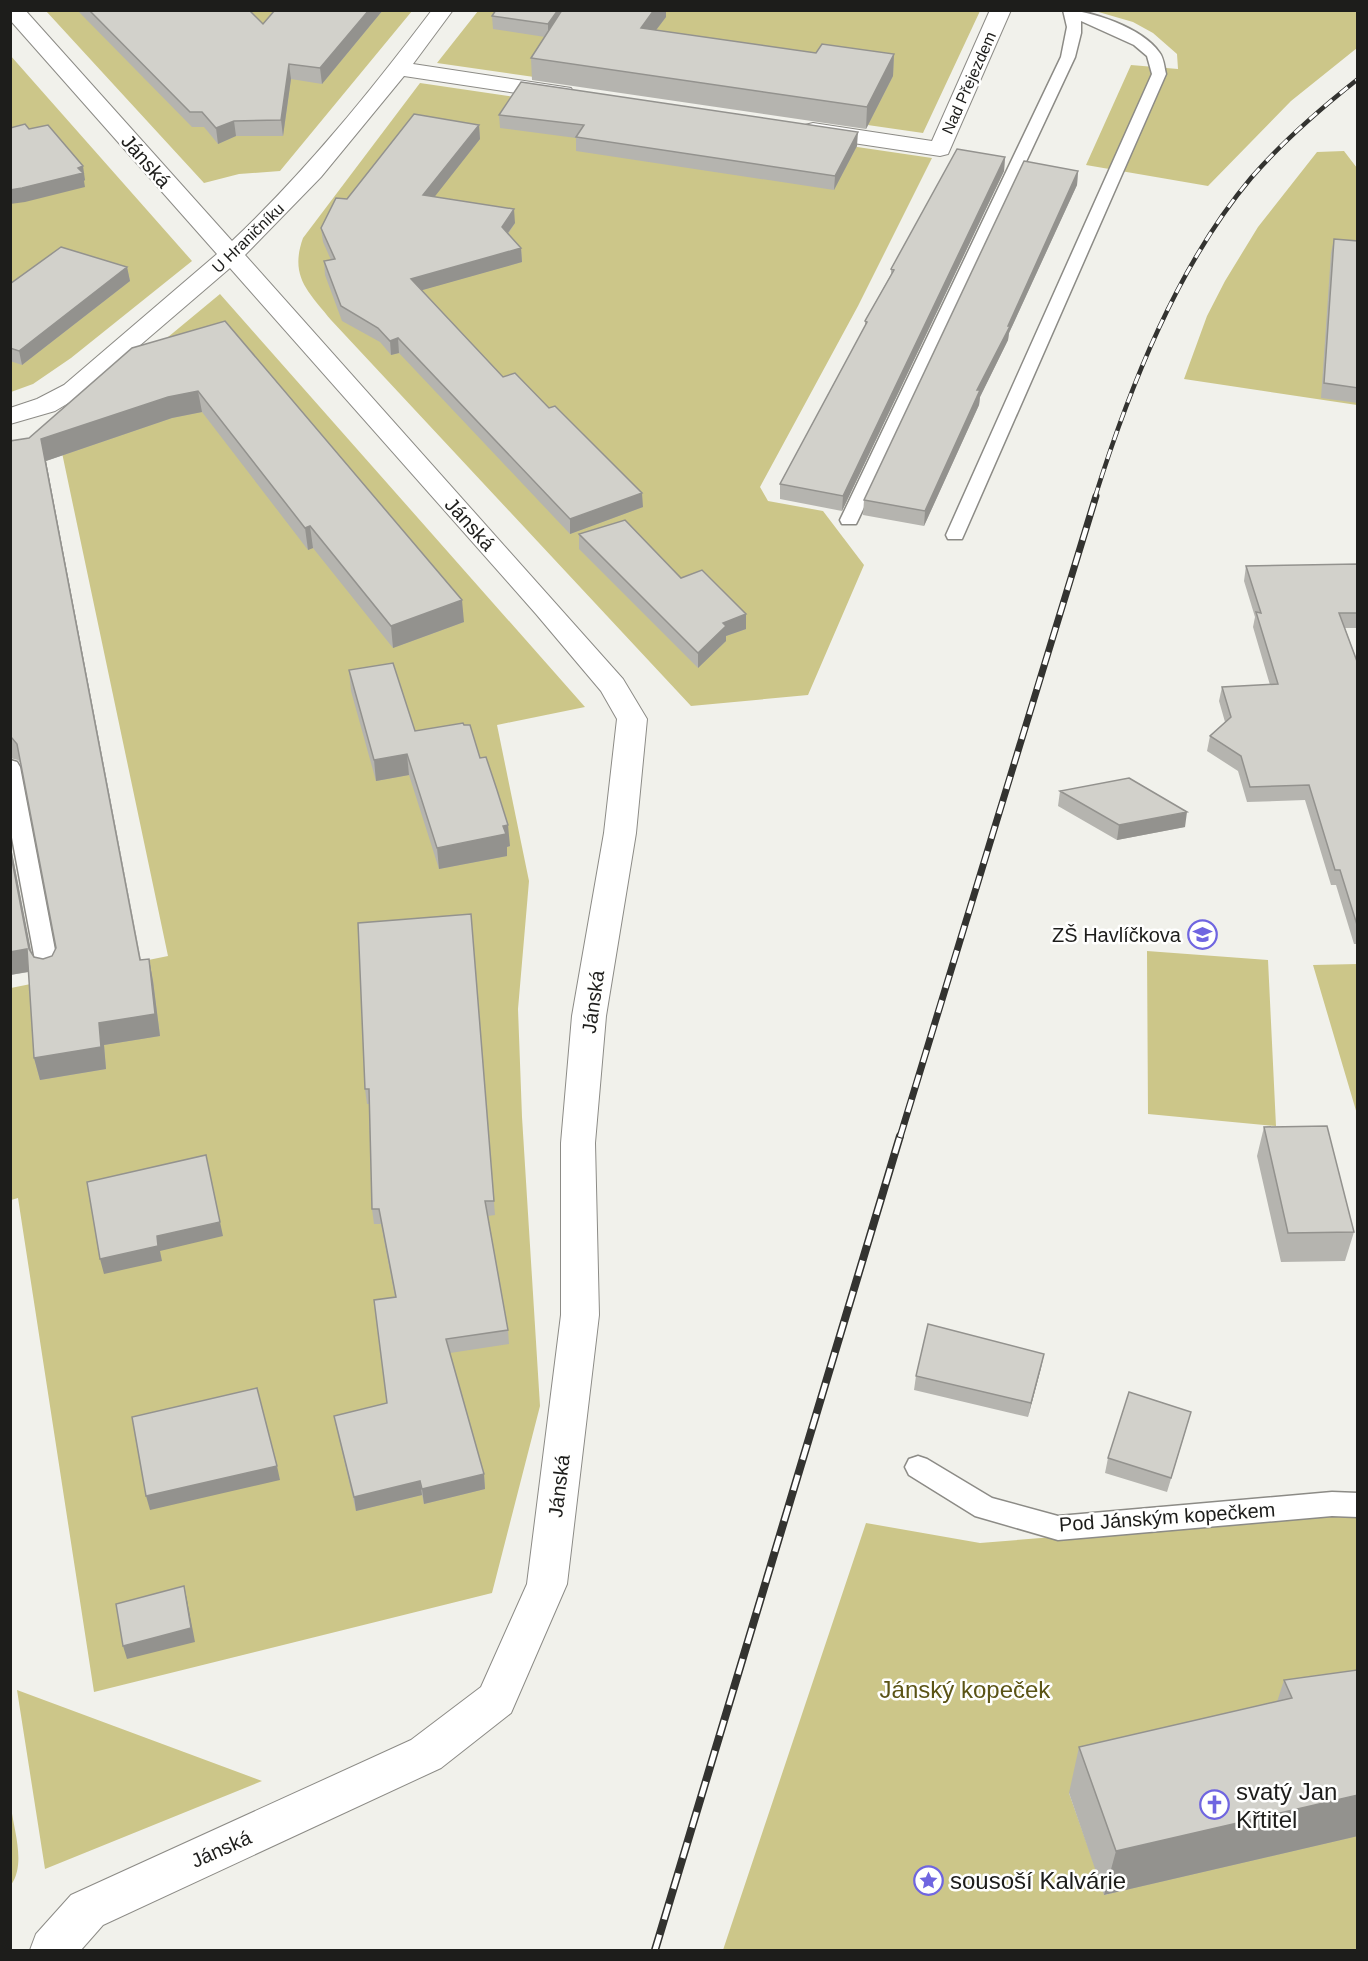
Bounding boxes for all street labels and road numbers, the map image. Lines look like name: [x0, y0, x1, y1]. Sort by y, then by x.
street label: Nad Přejezdem: [939, 29, 999, 137]
street label: Jánská: [117, 130, 176, 193]
street label: U Hraničníku: [209, 200, 287, 276]
street label: Jánská: [441, 493, 500, 556]
street label: Jánská: [578, 968, 608, 1035]
street label: Jánská: [544, 1452, 574, 1519]
street label: Pod Jánským kopečkem: [1058, 1498, 1276, 1536]
street label: Jánská: [188, 1826, 255, 1872]

